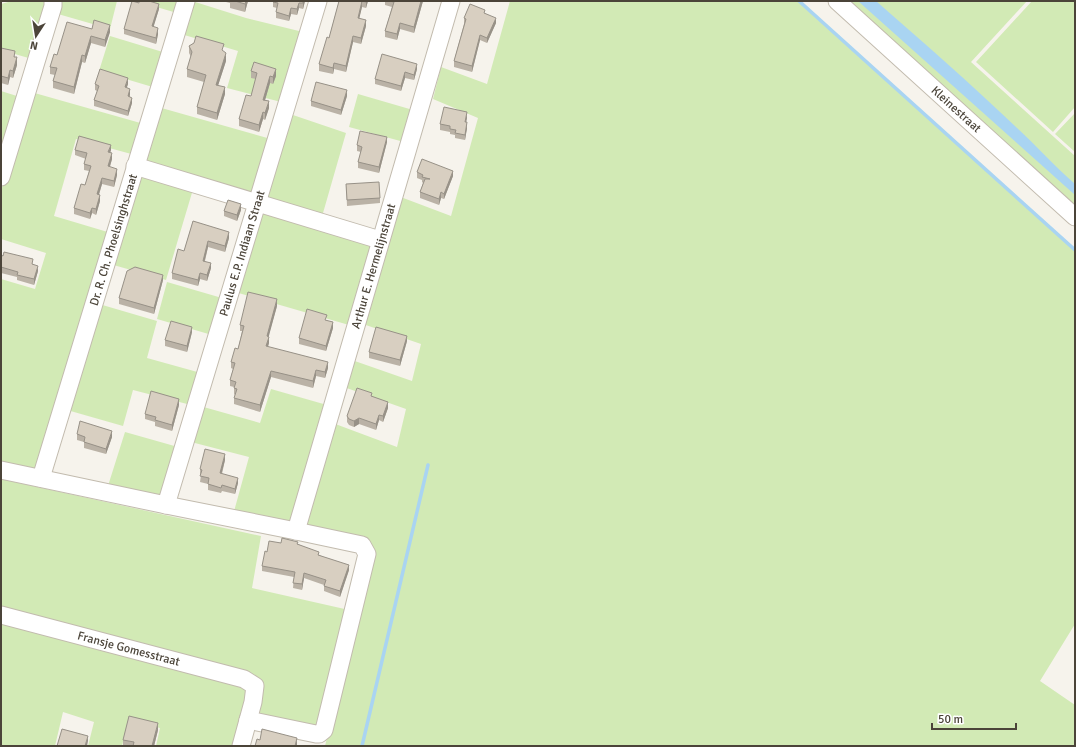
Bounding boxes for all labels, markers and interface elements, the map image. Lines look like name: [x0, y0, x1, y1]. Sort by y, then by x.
north arrow: [16, 16, 56, 56]
text: N: [29, 38, 39, 52]
street label: Kleinestraat: [928, 83, 984, 136]
street label: Dr. R. Ch. Phoelsinghstraat: [86, 172, 141, 307]
street label: Paulus E.P. Indiaan Straat: [216, 189, 268, 318]
street label: Arthur E. Hermelijnstraat: [348, 202, 399, 331]
street label: Fransje Gomesstraat: [76, 628, 181, 669]
scale bar: [932, 705, 1016, 731]
text: 50 m: [938, 712, 963, 727]

